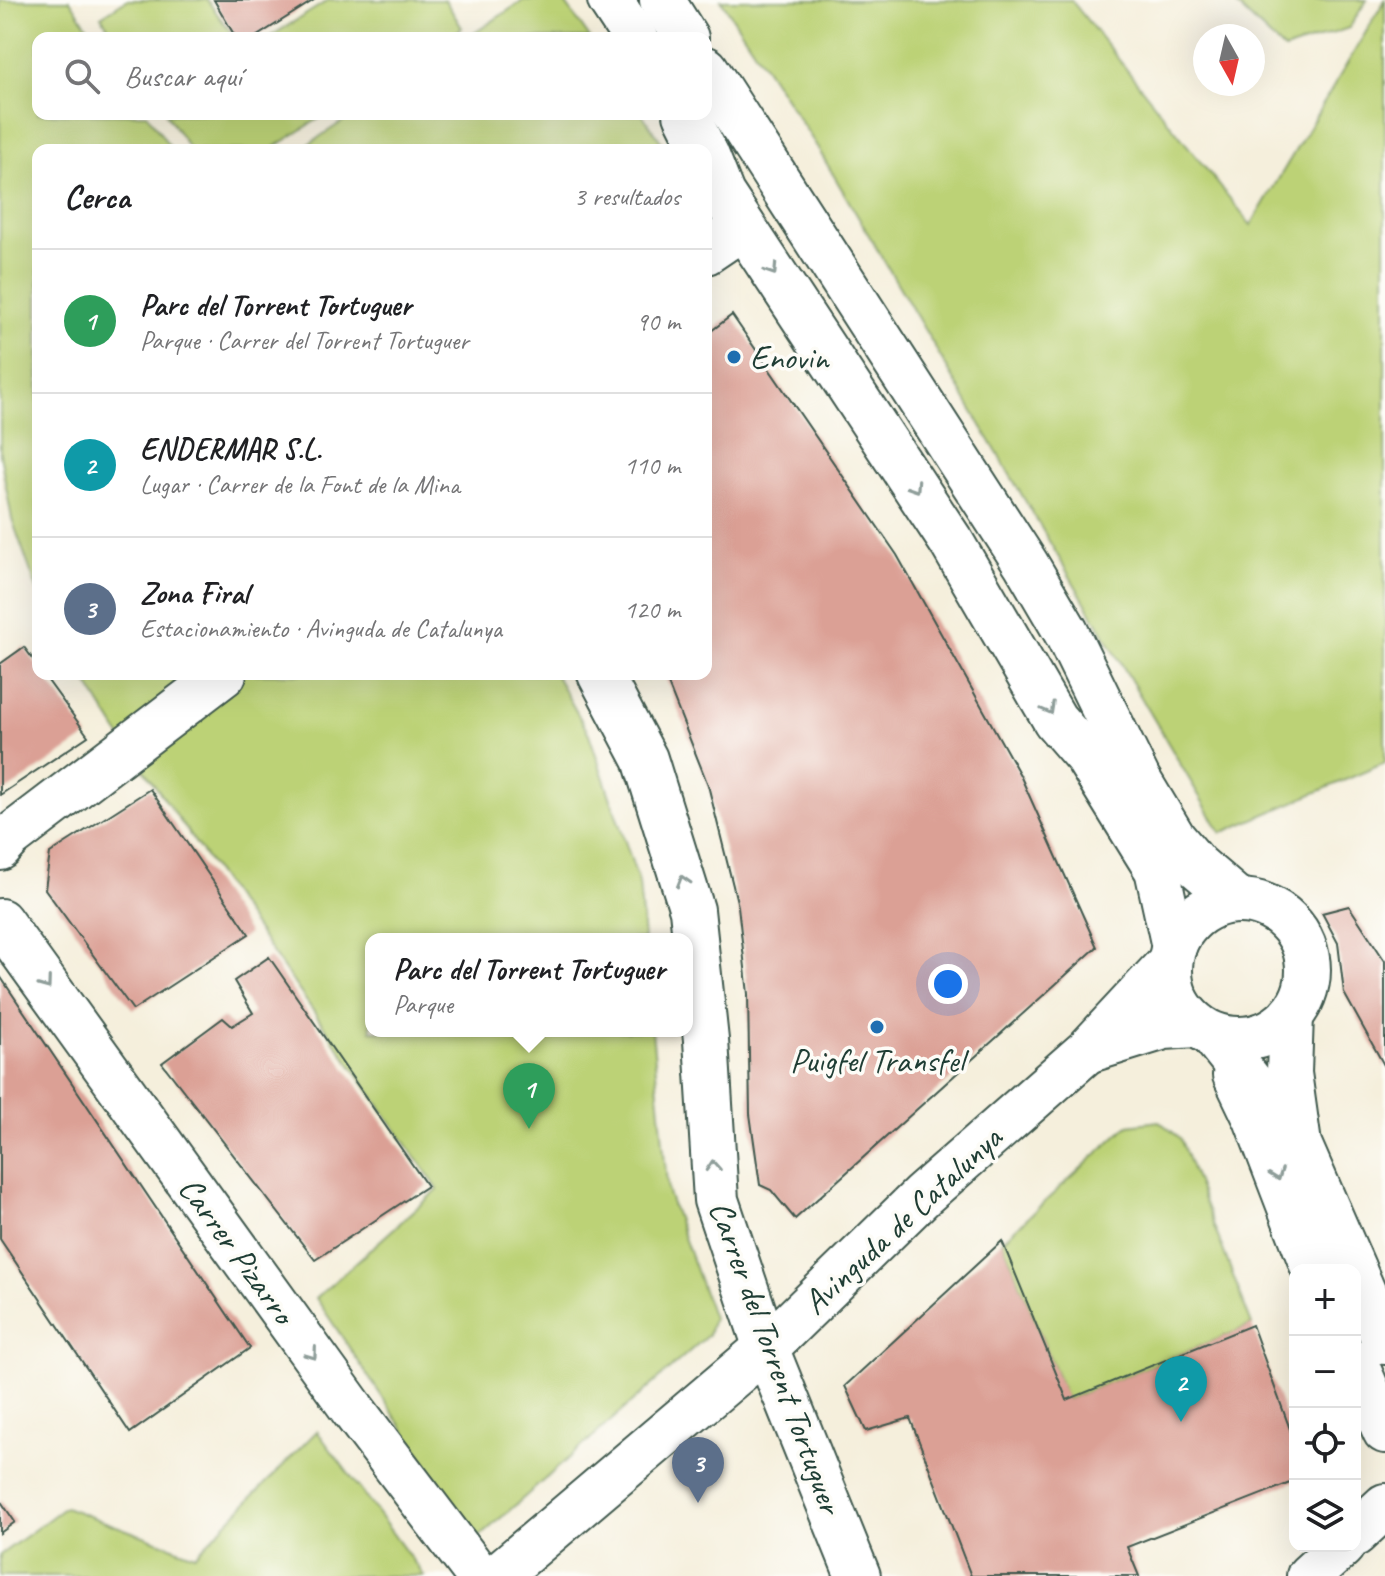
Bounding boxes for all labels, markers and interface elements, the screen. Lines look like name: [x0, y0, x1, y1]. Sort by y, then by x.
north arrow: [1193, 24, 1265, 96]
search box: [32, 32, 712, 120]
icon: search: [60, 54, 104, 98]
text: Buscar aquí: [124, 57, 242, 95]
text: Cerca: [64, 175, 130, 218]
text: 3 resultados: [574, 180, 680, 213]
one-way arrow: [762, 261, 777, 276]
text: Parc del Torrent Tortuguer: [140, 286, 411, 324]
text: 1: [84, 305, 96, 338]
text: 90 m: [636, 305, 680, 338]
text: Parque · Carrer del Torrent Tortuguer: [140, 324, 469, 357]
place label: Enovin: [750, 336, 830, 379]
marker: Enovin: [725, 348, 743, 366]
text: ENDERMAR S.L.: [140, 430, 322, 468]
text: 2: [84, 449, 96, 482]
text: 110 m: [624, 449, 680, 482]
text: Lugar · Carrer de la Font de la Mina: [140, 468, 460, 501]
one-way arrow: [905, 478, 920, 493]
text: Zona Firal: [140, 574, 249, 612]
text: 3: [84, 593, 96, 626]
text: 120 m: [624, 593, 680, 626]
text: Estacionamiento · Avinguda de Catalunya: [140, 612, 502, 645]
one-way arrow: [1040, 701, 1055, 716]
one-way arrow: [676, 874, 692, 888]
popup: [365, 933, 693, 1037]
text: Parc del Torrent Tortuguer: [393, 950, 665, 988]
your location: [928, 964, 968, 1004]
one-way arrow: [36, 975, 50, 990]
text: Parque: [393, 988, 453, 1021]
marker: Puigfel Transfel: [868, 1018, 886, 1036]
place label: Puigfel Transfel: [790, 1039, 970, 1082]
pin: 1: [503, 1063, 555, 1129]
street label: Avinguda de Catalunya: [793, 1115, 1012, 1323]
one-way arrow: [705, 1159, 722, 1172]
one-way arrow: [1267, 1167, 1284, 1181]
street label: Carrer Pizarro: [169, 1168, 307, 1335]
street label: Carrer del Torrent Tortuguer: [700, 1195, 854, 1522]
map controls: [1289, 1264, 1361, 1552]
button: +: [1289, 1264, 1361, 1336]
button: −: [1289, 1336, 1361, 1408]
one-way arrow: [302, 1345, 317, 1360]
pin: 2: [1155, 1356, 1207, 1422]
button: locate: [1289, 1408, 1361, 1480]
pin: 3: [672, 1437, 724, 1503]
button: layers: [1289, 1480, 1361, 1552]

